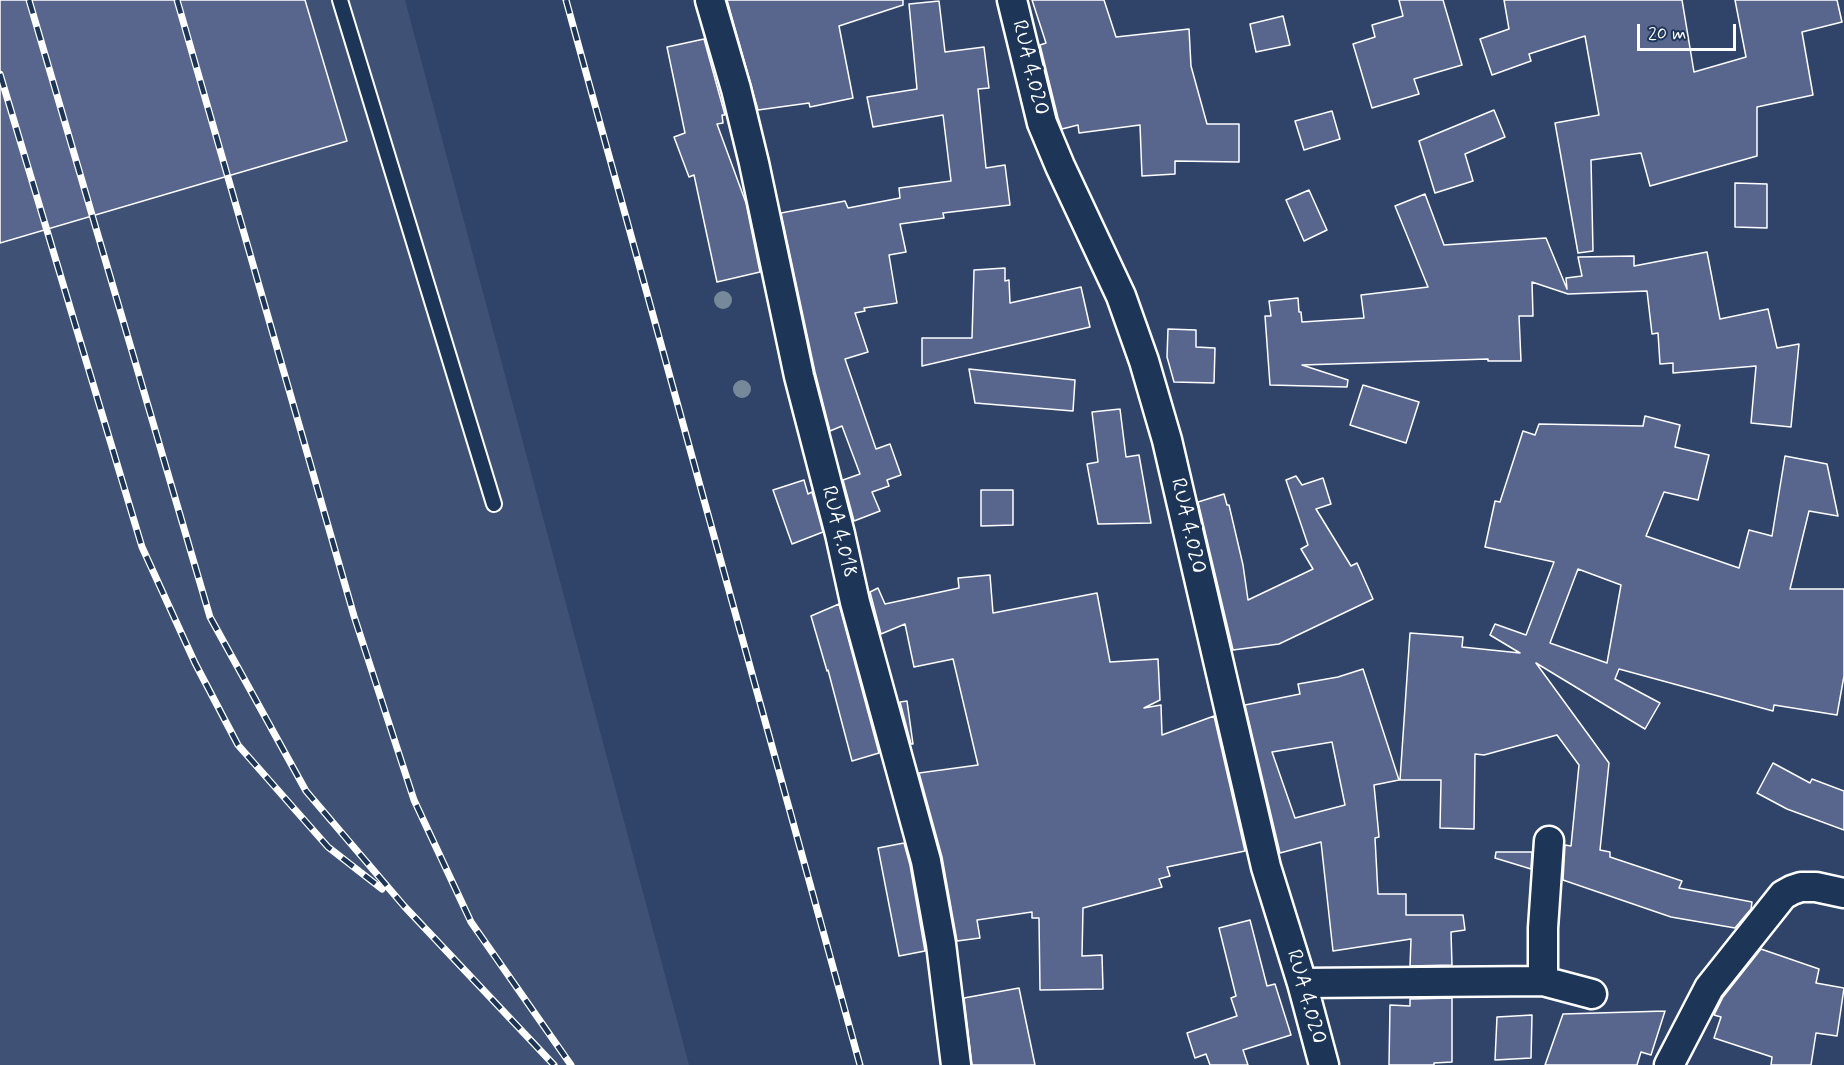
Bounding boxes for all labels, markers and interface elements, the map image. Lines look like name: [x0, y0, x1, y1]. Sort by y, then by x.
scale bar: [1640, 12, 1739, 50]
street label: RUA 4.020: [1005, 18, 1053, 118]
text: 20 m: [1648, 22, 1686, 46]
street label: RUA 4.020: [1164, 476, 1210, 576]
street label: RUA 4.018: [814, 484, 862, 580]
street label: RUA 4.020: [1280, 947, 1330, 1047]

